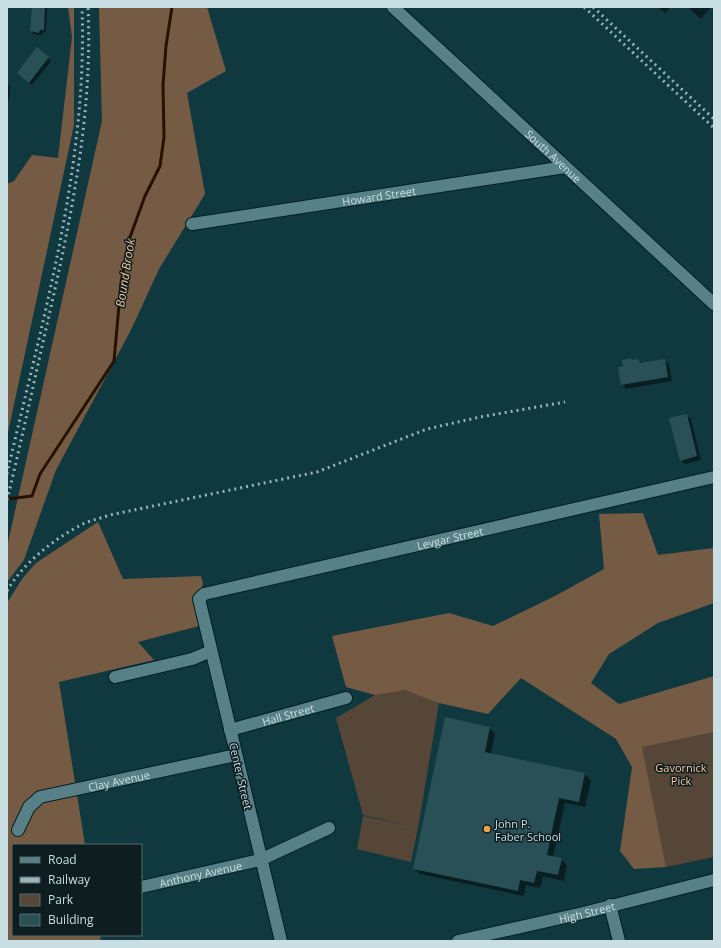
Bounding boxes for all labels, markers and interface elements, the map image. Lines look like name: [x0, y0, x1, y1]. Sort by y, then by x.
street label: South Avenue: [522, 126, 585, 185]
street label: Howard Street: [341, 182, 417, 208]
water label: Bound Brook: [111, 236, 139, 308]
street label: Levgar Street: [415, 523, 485, 552]
street label: Hall Street: [260, 700, 316, 728]
street label: Center Street: [226, 741, 256, 811]
park label: Gavornick Pick: [655, 760, 707, 788]
street label: Clay Avenue: [87, 766, 151, 794]
place label: John P. Faber School: [494, 816, 561, 844]
marker: John P. Faber School: [482, 824, 492, 834]
legend: [12, 844, 142, 936]
text: Road: [48, 851, 77, 868]
street label: Anthony Avenue: [158, 857, 243, 890]
text: Railway: [48, 871, 91, 888]
text: Park: [48, 891, 74, 908]
street label: High Street: [557, 898, 616, 926]
text: Building: [48, 911, 94, 928]

